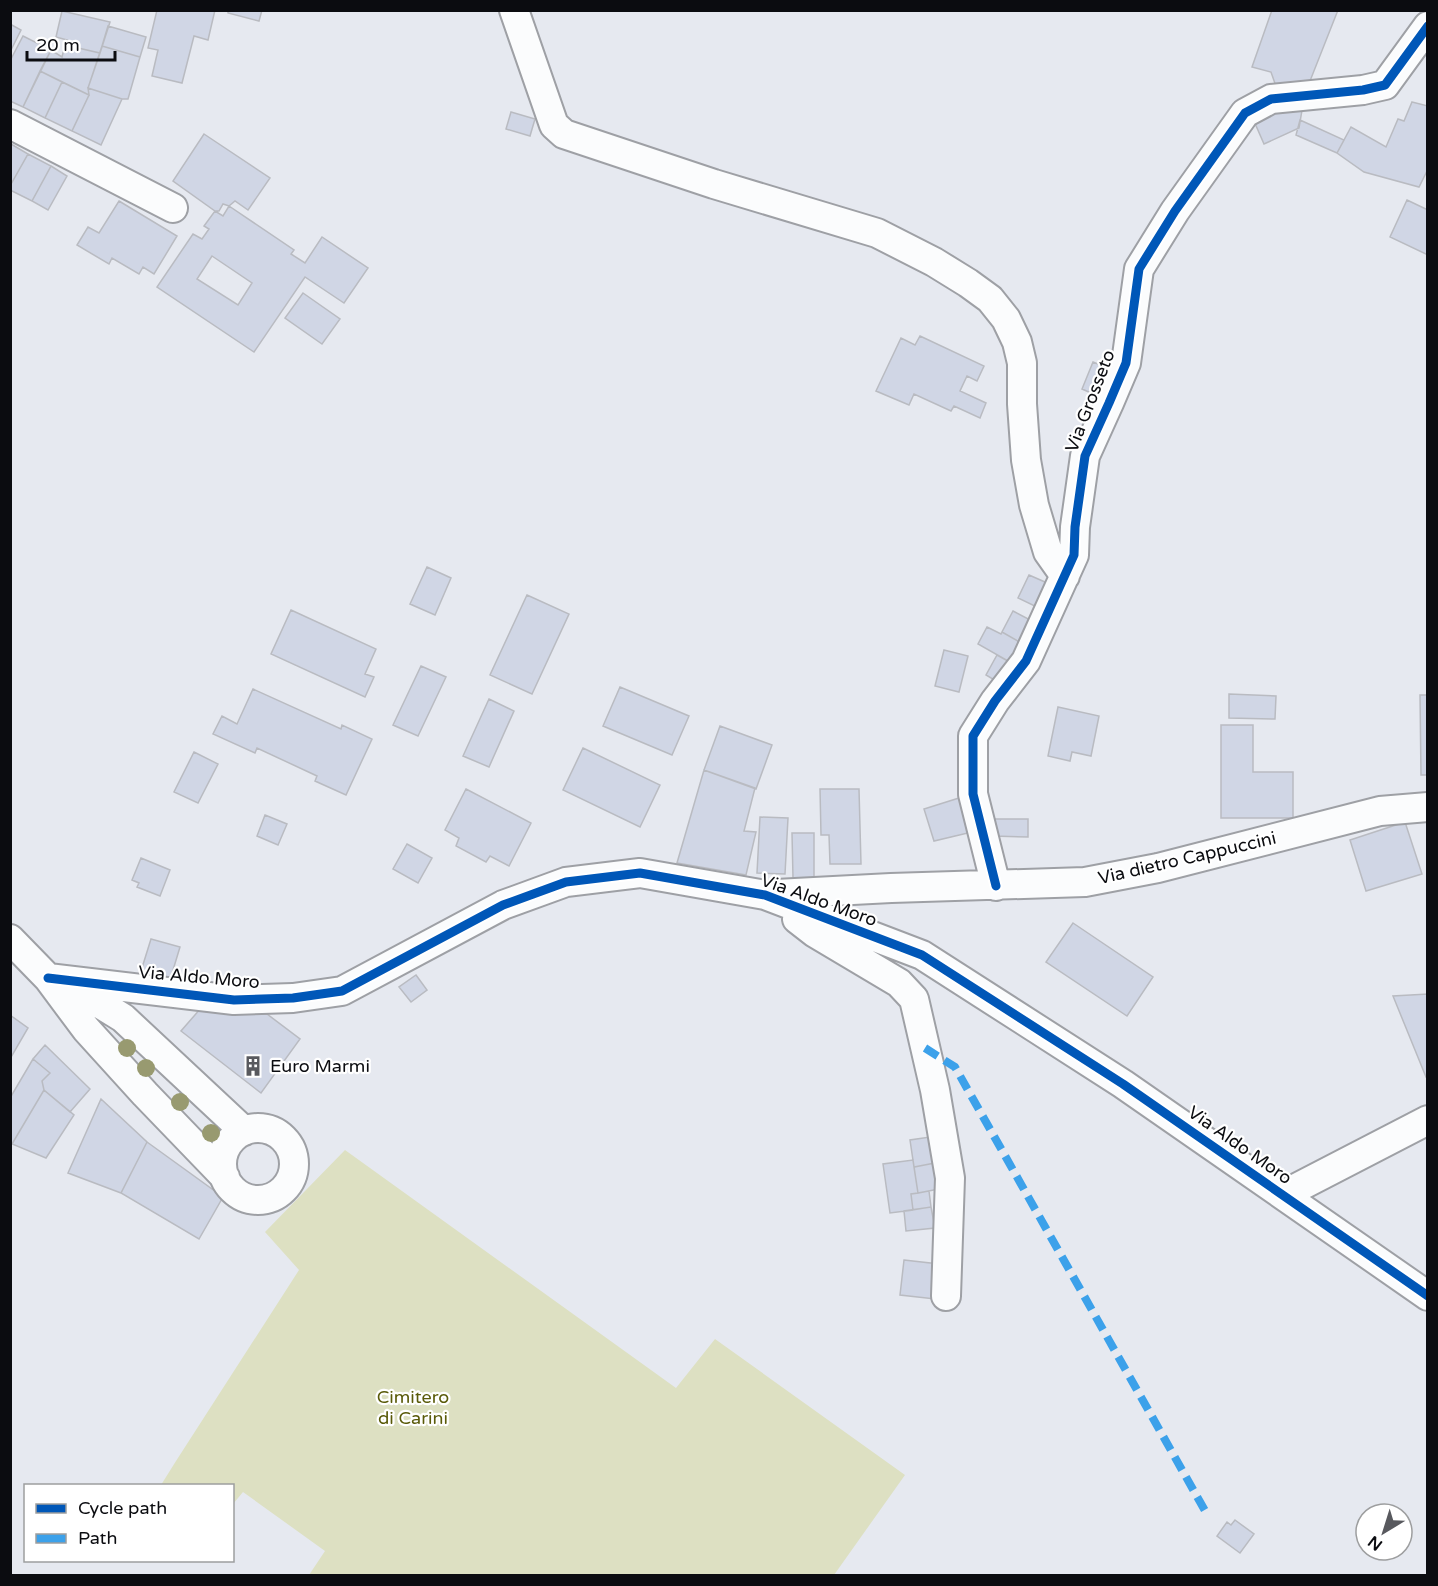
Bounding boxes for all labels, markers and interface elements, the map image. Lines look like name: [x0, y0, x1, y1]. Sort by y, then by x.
scale bar: [27, 24, 116, 62]
text: 20 m: [36, 34, 80, 56]
street label: Via Grosseto: [1060, 347, 1120, 455]
street label: Via dietro Cappuccini: [1096, 827, 1278, 889]
street label: Via Aldo Moro: [758, 869, 880, 931]
street label: Via Aldo Moro: [137, 961, 261, 993]
building icon: Euro Marmi: [241, 1054, 265, 1078]
place label: Euro Marmi: [270, 1055, 370, 1077]
street label: Via Aldo Moro: [1184, 1101, 1296, 1189]
park label: Cimitero di Carini: [377, 1386, 449, 1429]
legend: [24, 1484, 234, 1562]
text: Cycle path: [78, 1497, 167, 1519]
north arrow: [1354, 1502, 1414, 1562]
text: Path: [78, 1527, 117, 1549]
text: N: [1364, 1531, 1387, 1555]

